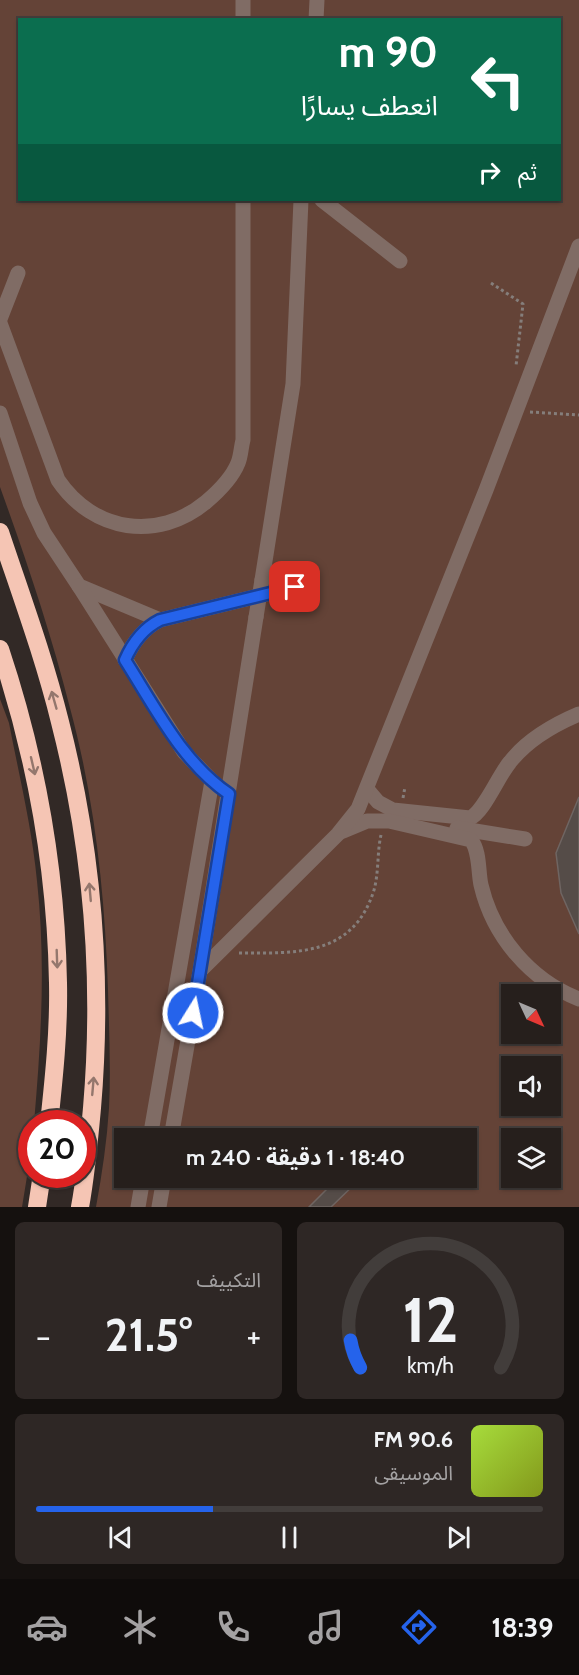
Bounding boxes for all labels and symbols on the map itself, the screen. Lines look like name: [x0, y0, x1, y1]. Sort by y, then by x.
pin: [269, 561, 320, 612]
one-way arrow: [48, 691, 60, 710]
one-way arrow: [27, 756, 39, 775]
one-way arrow: [84, 882, 95, 902]
one-way arrow: [52, 948, 63, 968]
position arrow: [161, 981, 225, 1045]
north arrow: [501, 984, 561, 1044]
one-way arrow: [88, 1077, 99, 1097]
speed limit sign: 20: [18, 1110, 96, 1188]

